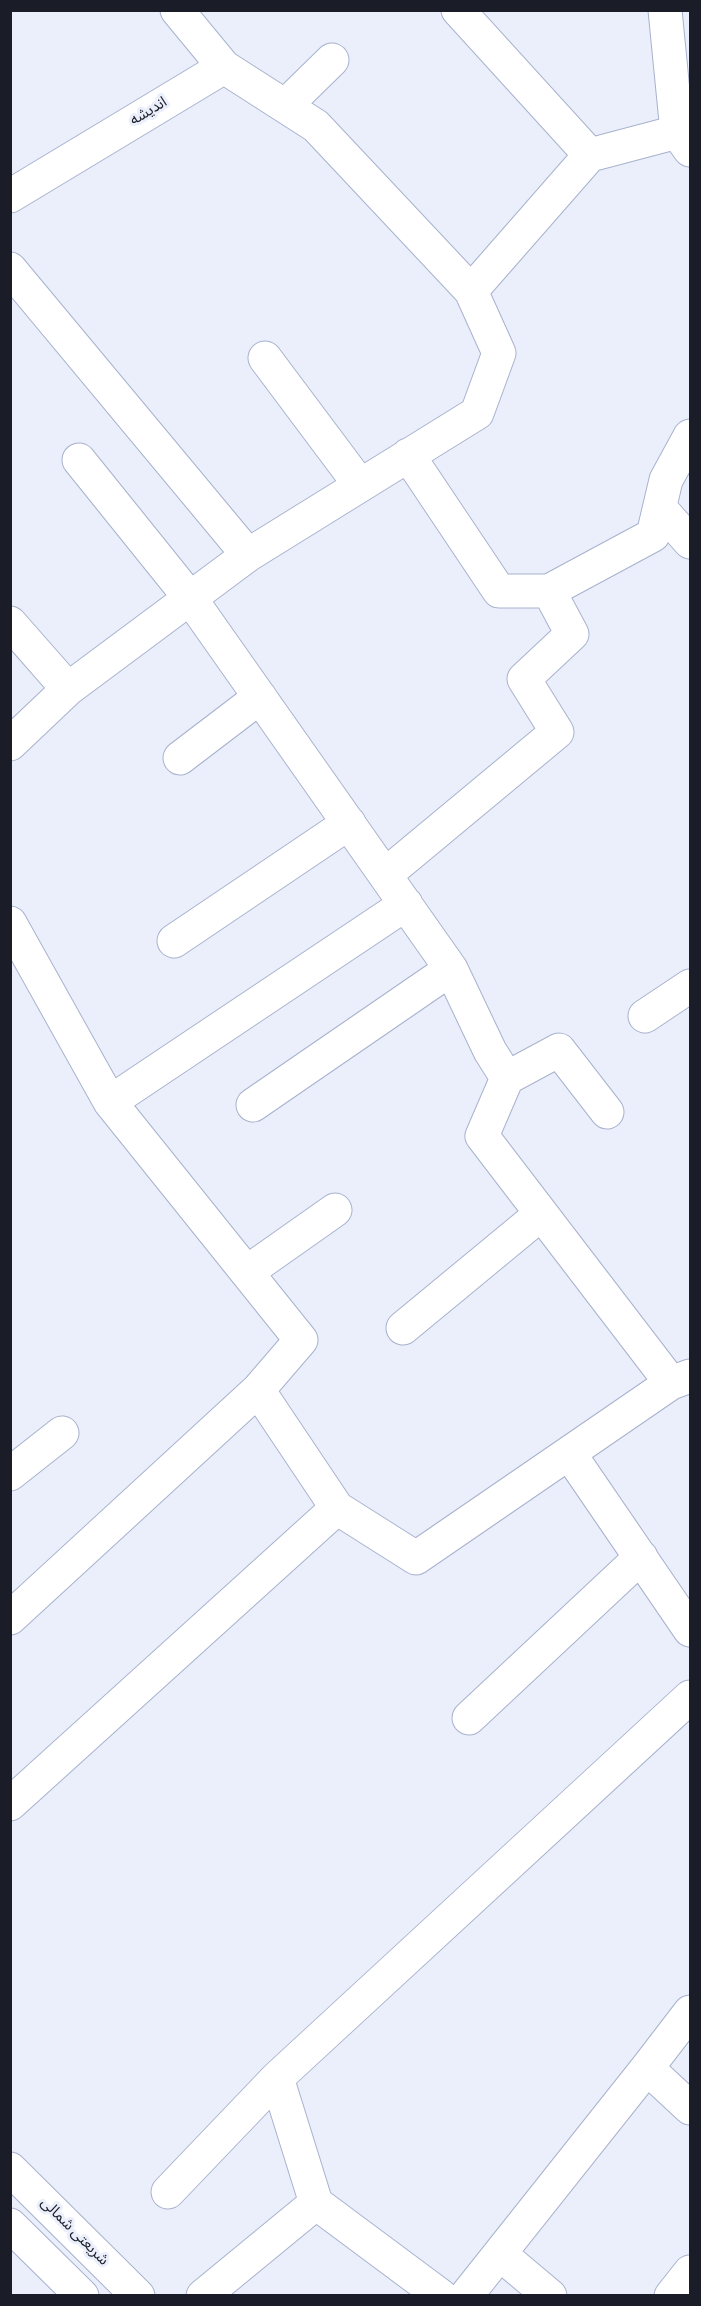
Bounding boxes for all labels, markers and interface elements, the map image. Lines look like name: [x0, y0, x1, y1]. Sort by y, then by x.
street label: اندیشه: [127, 94, 171, 130]
street label: شریعتی شمالی: [36, 2194, 112, 2270]

